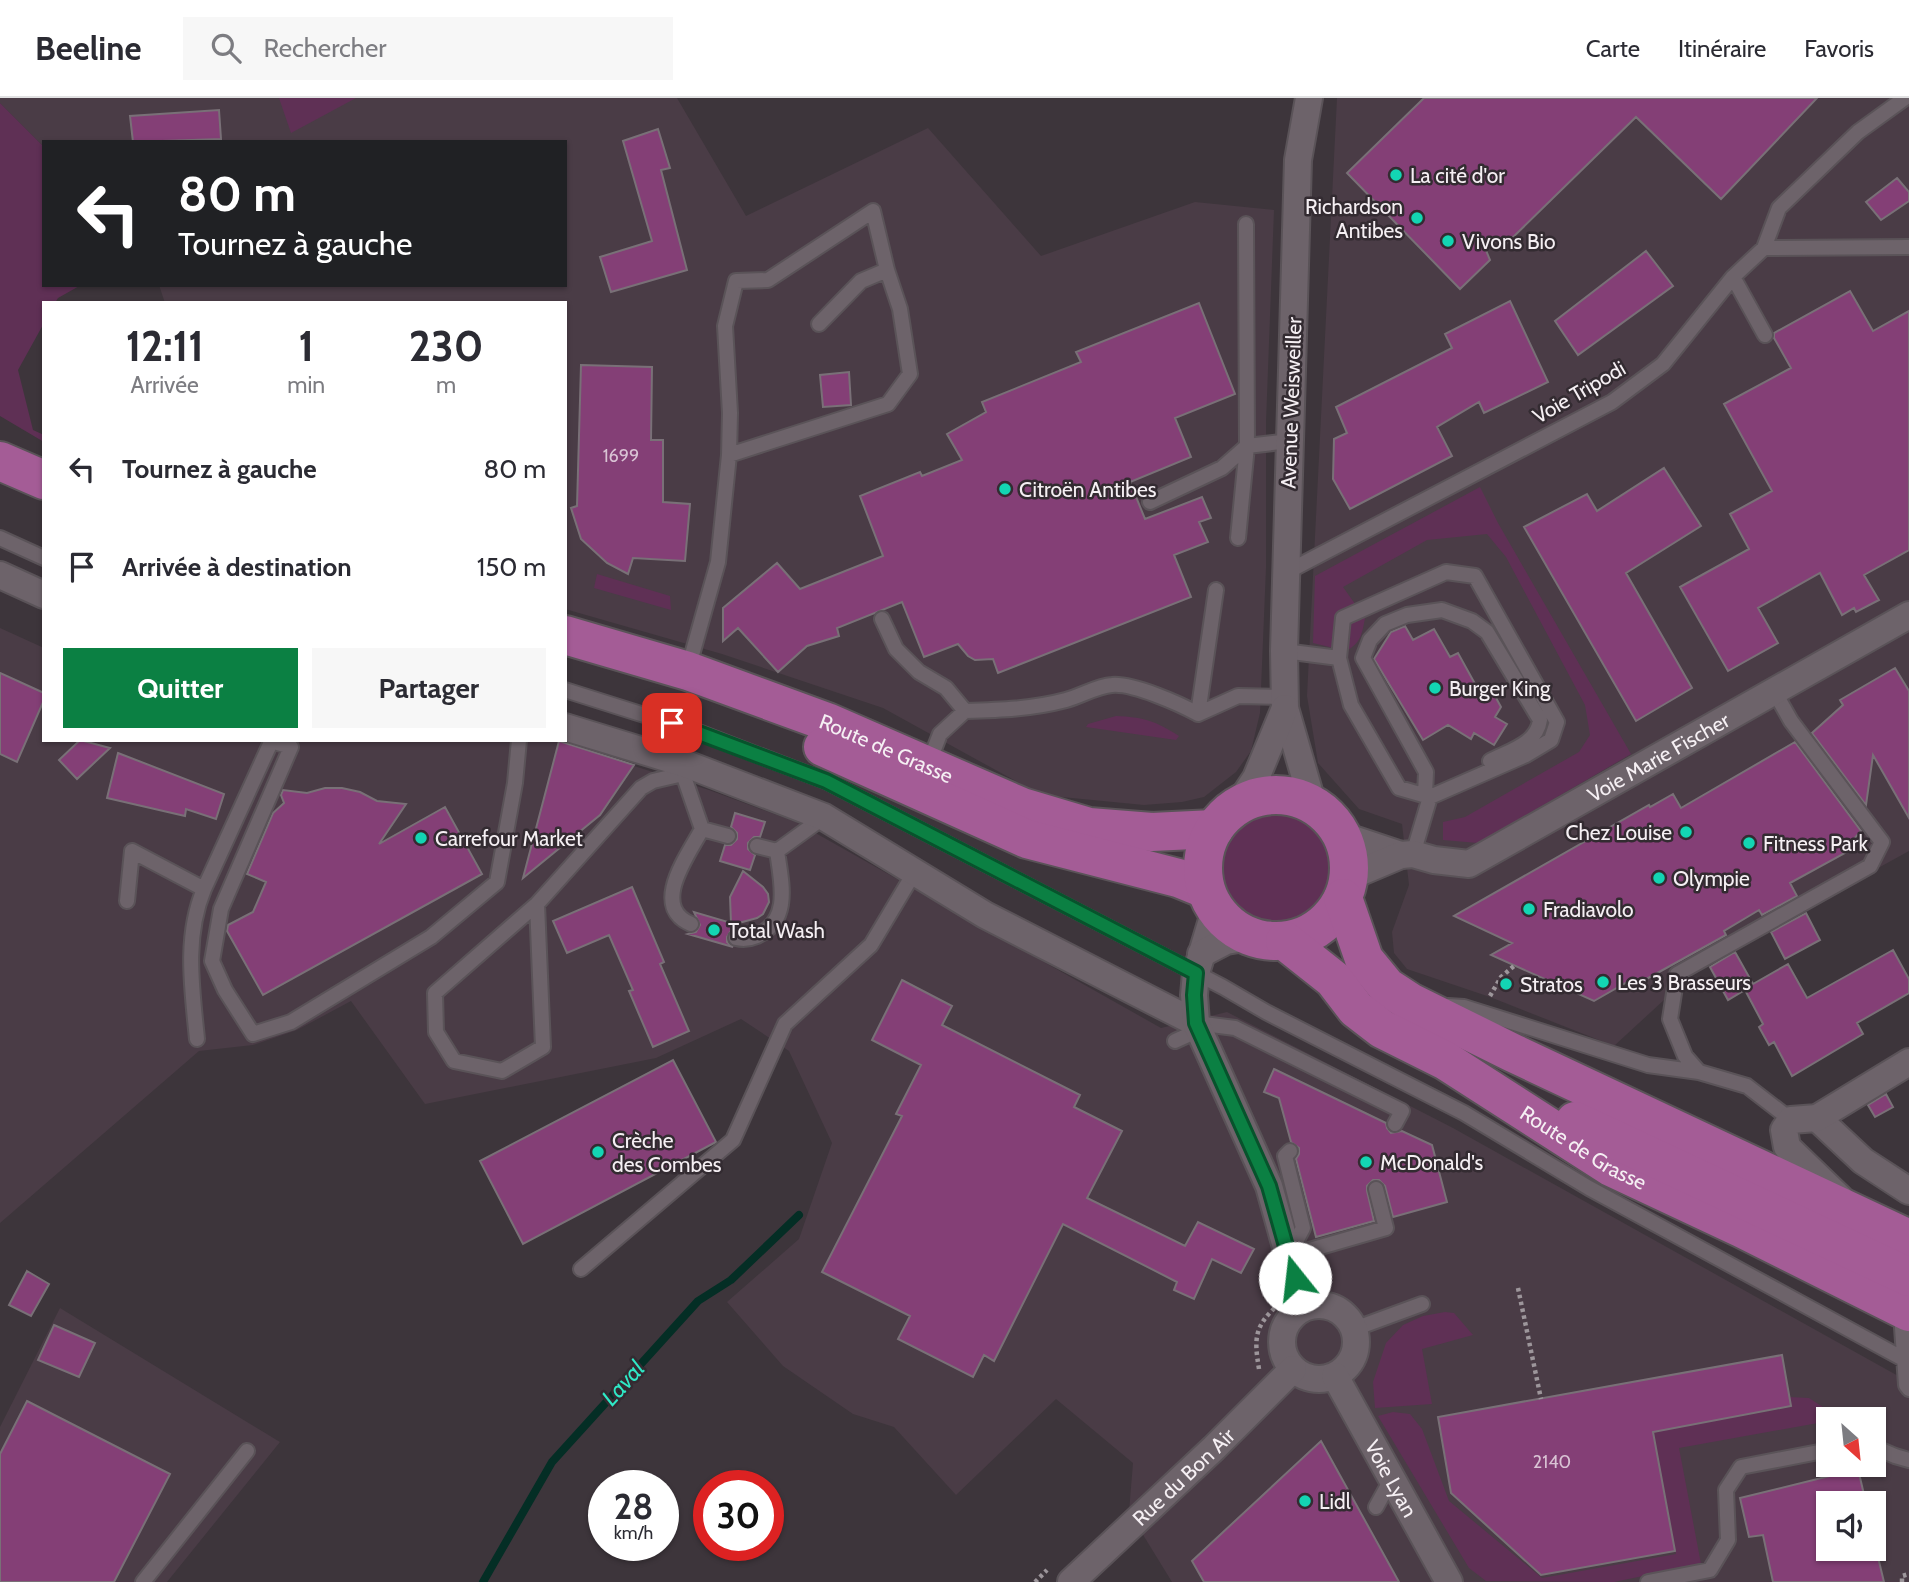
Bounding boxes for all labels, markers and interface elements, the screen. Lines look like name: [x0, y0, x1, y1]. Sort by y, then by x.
search box: [183, 17, 673, 80]
text: Beeline: [35, 28, 141, 68]
icon: search: [207, 29, 245, 67]
text: Rechercher: [263, 32, 386, 64]
text: Carte: [1586, 34, 1640, 63]
text: Itinéraire: [1678, 34, 1766, 63]
text: Favoris: [1804, 34, 1874, 63]
place label: La cité d'or: [1410, 163, 1505, 188]
text: 80 m: [178, 164, 296, 223]
marker: La cité d'or: [1388, 167, 1404, 183]
icon: left: [63, 168, 154, 259]
place label: Richardson Antibes: [1305, 194, 1403, 243]
marker: Richardson Antibes: [1409, 210, 1425, 226]
text: Tournez à gauche: [178, 224, 412, 263]
place label: Vivons Bio: [1462, 229, 1555, 254]
marker: Vivons Bio: [1440, 233, 1456, 249]
street label: Avenue Weisweiller: [1276, 316, 1307, 489]
text: 12:11: [126, 320, 204, 372]
text: 1: [299, 320, 314, 372]
text: 230: [409, 320, 483, 372]
street label: Voie Tripodi: [1528, 355, 1630, 429]
text: Arrivée: [131, 371, 199, 399]
text: min: [287, 371, 325, 399]
text: m: [436, 371, 456, 399]
house number: 1699: [603, 445, 639, 467]
icon: left: [63, 450, 101, 488]
text: Tournez à gauche: [122, 453, 317, 485]
text: 80 m: [483, 453, 546, 485]
place label: Citroën Antibes: [1019, 477, 1157, 502]
marker: Citroën Antibes: [997, 481, 1013, 497]
icon: arrive: [63, 548, 101, 586]
text: Arrivée à destination: [122, 551, 352, 583]
text: 150 m: [477, 551, 546, 583]
button: Quitter: [63, 648, 298, 728]
button: Partager: [312, 648, 546, 728]
place label: Burger King: [1449, 676, 1551, 701]
marker: Burger King: [1427, 680, 1443, 696]
pin: [642, 693, 702, 753]
icon: arrive: [653, 704, 691, 742]
street label: Voie Marie Fischer: [1583, 707, 1734, 807]
street label: Route de Grasse: [816, 708, 957, 788]
place label: Chez Louise: [1566, 820, 1672, 845]
marker: Chez Louise: [1678, 824, 1694, 840]
place label: Carrefour Market: [435, 826, 583, 851]
marker: Carrefour Market: [413, 830, 429, 846]
place label: Fitness Park: [1763, 831, 1868, 856]
marker: Fitness Park: [1741, 835, 1757, 851]
place label: Olympie: [1673, 866, 1750, 891]
marker: Olympie: [1651, 870, 1667, 886]
place label: Fradiavolo: [1543, 897, 1634, 922]
marker: Fradiavolo: [1521, 901, 1537, 917]
place label: Total Wash: [728, 918, 825, 943]
marker: Total Wash: [706, 922, 722, 938]
place label: Les 3 Brasseurs: [1617, 970, 1751, 995]
place label: Stratos: [1520, 972, 1583, 997]
marker: Les 3 Brasseurs: [1595, 974, 1611, 990]
marker: Stratos: [1498, 976, 1514, 992]
street label: Route de Grasse: [1516, 1100, 1651, 1195]
place label: Crèche des Combes: [612, 1128, 722, 1177]
marker: Crèche des Combes: [590, 1144, 606, 1160]
place label: McDonald's: [1380, 1150, 1484, 1175]
marker: McDonald's: [1358, 1154, 1374, 1170]
position arrow: [1258, 1241, 1332, 1315]
water label: Laval: [596, 1354, 651, 1411]
north arrow: [1816, 1407, 1886, 1477]
map controls: [1816, 1407, 1886, 1561]
street label: Rue du Bon Air: [1127, 1422, 1240, 1531]
street label: Voie Lyan: [1360, 1435, 1423, 1521]
house number: 2140: [1533, 1451, 1571, 1473]
speed limit sign: 30: [693, 1470, 784, 1561]
text: 28: [614, 1485, 653, 1528]
place label: Lidl: [1319, 1489, 1351, 1514]
button: sound: [1816, 1491, 1886, 1561]
marker: Lidl: [1297, 1493, 1313, 1509]
text: km/h: [614, 1522, 653, 1544]

